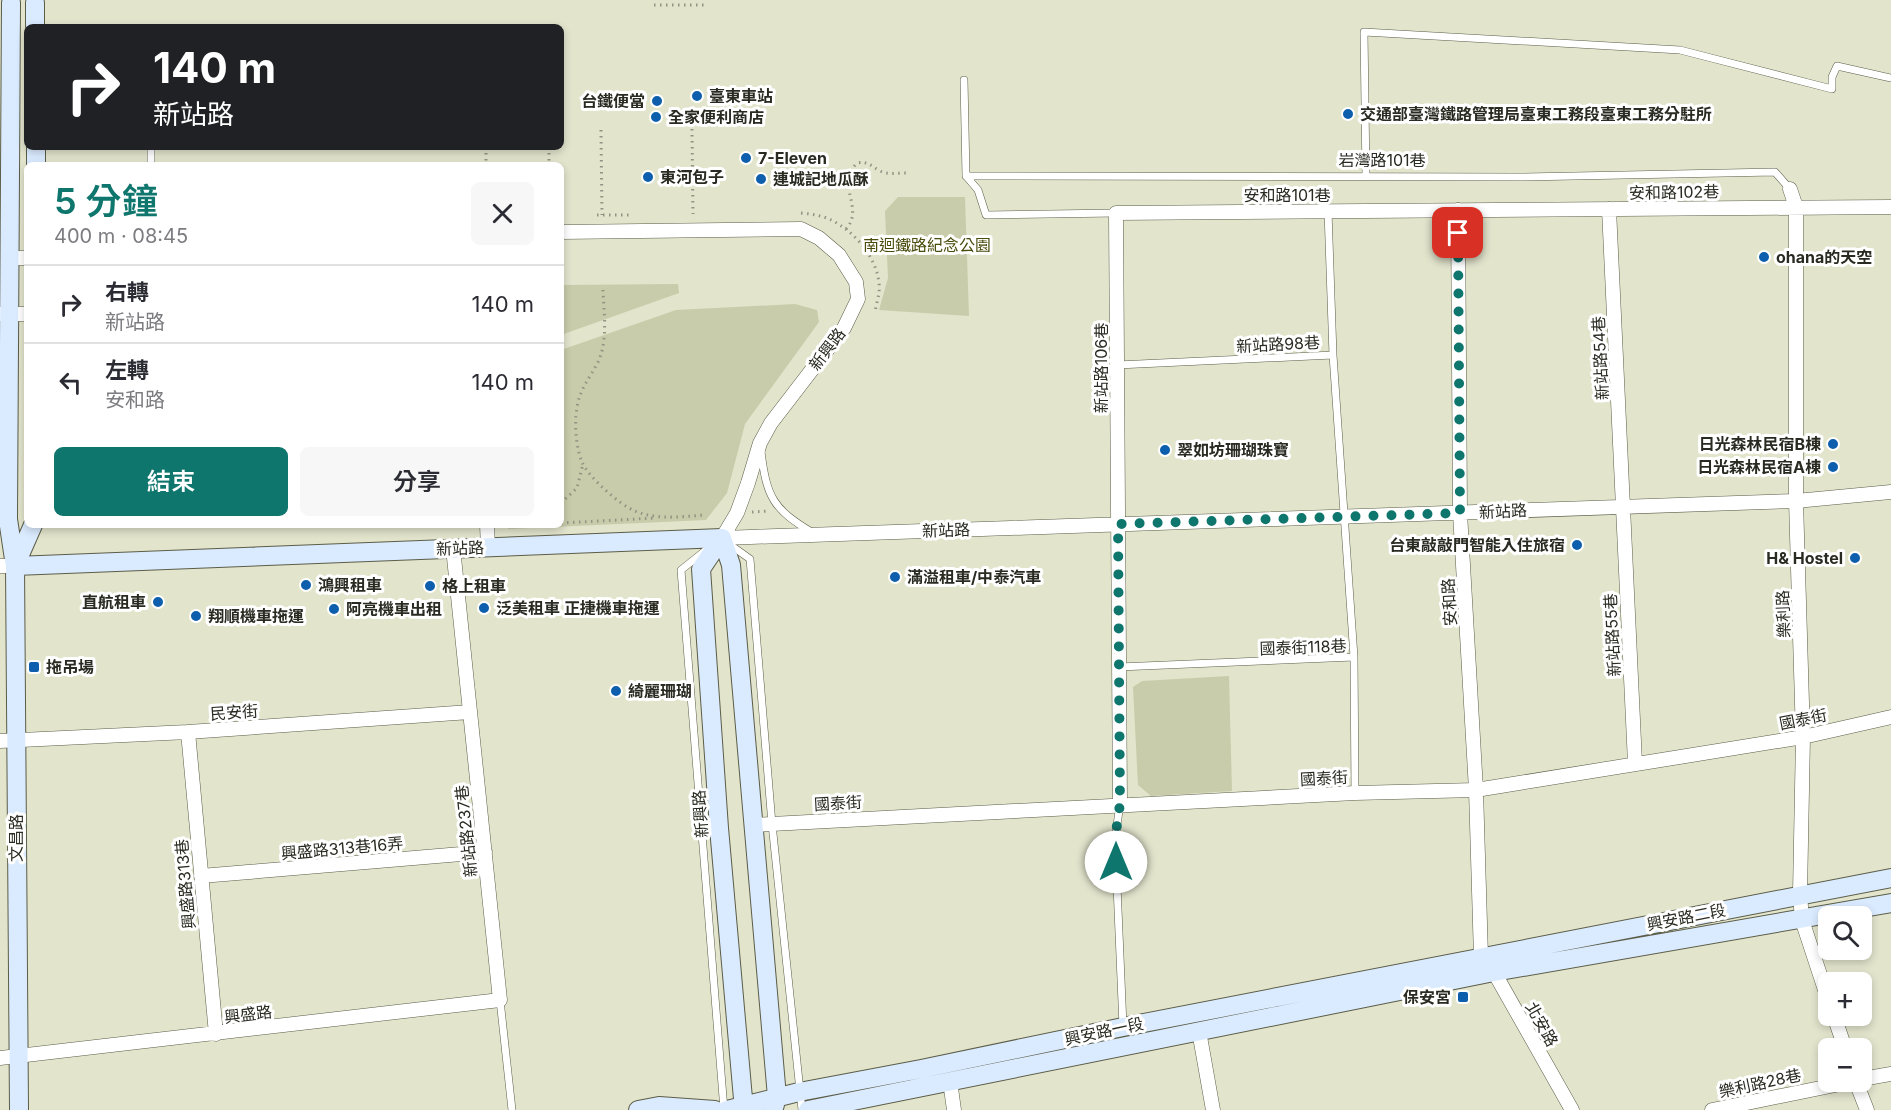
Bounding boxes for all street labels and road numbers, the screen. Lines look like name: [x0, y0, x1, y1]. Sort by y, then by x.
street label: 岩灣路101巷: [1338, 150, 1426, 170]
street label: 安和路102巷: [1629, 181, 1719, 203]
street label: 安和路101巷: [1243, 185, 1331, 205]
street label: 新站路54巷: [1588, 315, 1612, 401]
street label: 新站路106巷: [1091, 323, 1111, 413]
street label: 新興路: [805, 324, 849, 374]
street label: 新站路98巷: [1236, 332, 1320, 356]
street label: 新站路: [1479, 500, 1527, 522]
street label: 新站路: [922, 519, 970, 541]
street label: 新站路: [436, 537, 484, 559]
street label: 安和路: [1438, 578, 1460, 626]
street label: 樂利路: [1772, 590, 1794, 638]
street label: 新站路55巷: [1600, 593, 1624, 677]
street label: 國泰街118巷: [1259, 635, 1347, 659]
street label: 民安街: [209, 700, 259, 724]
street label: 國泰街: [1778, 705, 1828, 733]
street label: 國泰街: [1300, 767, 1348, 789]
street label: 新站路237巷: [451, 784, 481, 878]
street label: 新興路: [688, 789, 712, 839]
street label: 國泰街: [814, 792, 862, 814]
street label: 文昌路: [6, 814, 26, 862]
street label: 興盛路313巷16弄: [280, 833, 404, 863]
street label: 興盛路313巷: [171, 838, 199, 930]
street label: 興安路二段: [1645, 900, 1727, 934]
street label: 北安路: [1522, 998, 1562, 1050]
street label: 興盛路: [223, 1001, 273, 1027]
street label: 興安路一段: [1063, 1013, 1145, 1049]
street label: 樂利路28巷: [1717, 1065, 1803, 1101]

